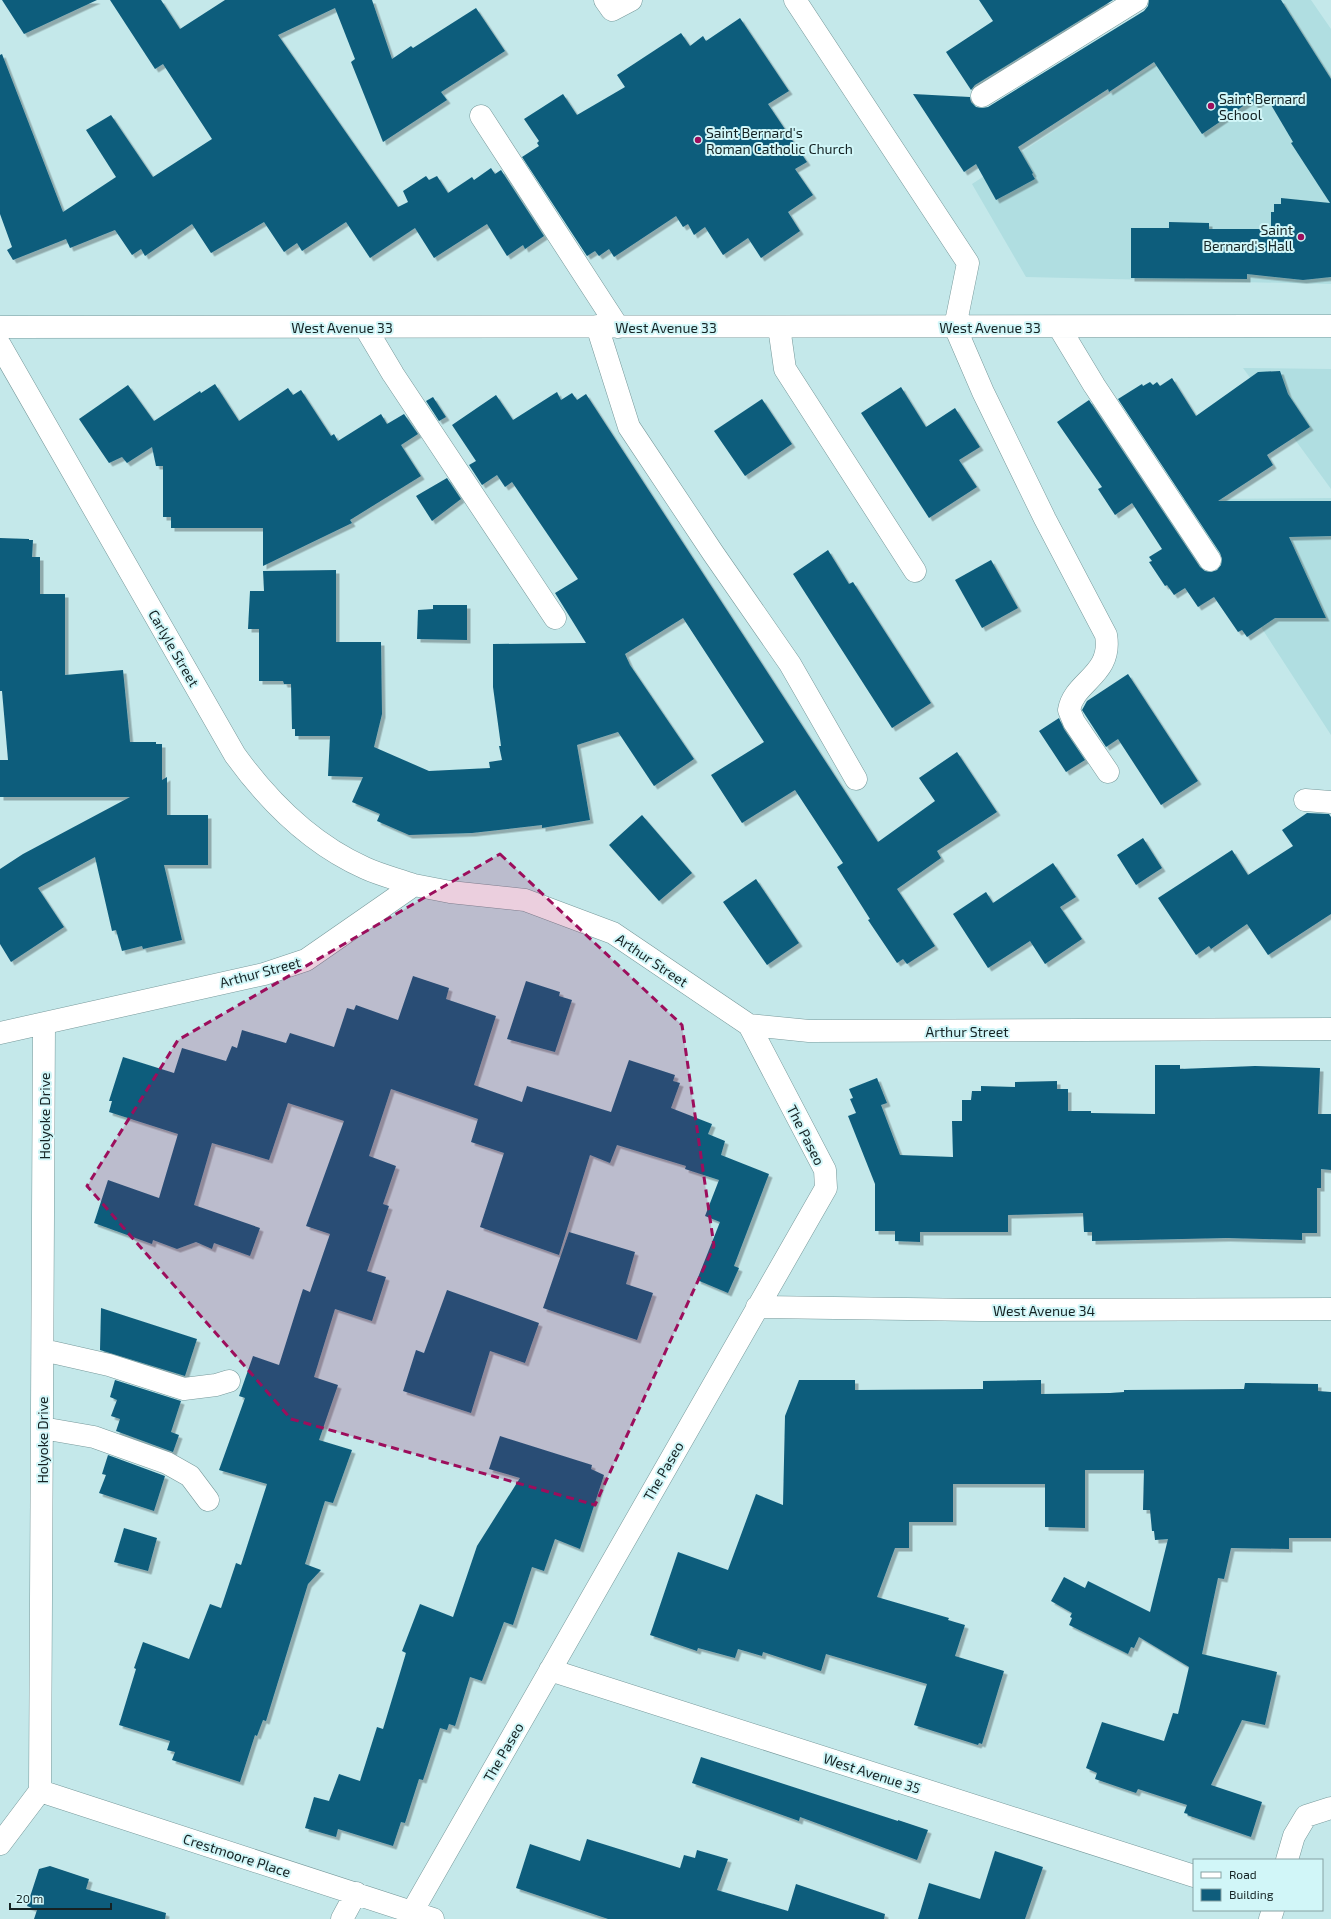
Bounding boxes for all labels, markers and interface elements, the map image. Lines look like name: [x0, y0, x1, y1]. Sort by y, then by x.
place label: Saint Bernard School: [1219, 90, 1306, 123]
marker: Saint Bernard School: [1206, 101, 1216, 111]
place label: Saint Bernard's Roman Catholic Church: [706, 124, 853, 157]
marker: Saint Bernard's Roman Catholic Church: [693, 135, 703, 145]
place label: Saint Bernard's Hall: [1203, 221, 1294, 254]
marker: Saint Bernard's Hall: [1296, 232, 1306, 242]
street label: West Avenue 33: [291, 319, 393, 336]
street label: West Avenue 33: [615, 319, 717, 336]
street label: West Avenue 33: [939, 319, 1041, 336]
street label: Carlyle Street: [145, 606, 203, 690]
street label: Arthur Street: [613, 930, 691, 990]
street label: Arthur Street: [218, 953, 302, 991]
street label: Arthur Street: [925, 1023, 1009, 1040]
street label: Holyoke Drive: [36, 1072, 53, 1160]
street label: The Paseo: [784, 1102, 828, 1168]
street label: West Avenue 34: [993, 1302, 1095, 1319]
street label: Holyoke Drive: [34, 1396, 51, 1484]
street label: The Paseo: [639, 1438, 687, 1504]
street label: The Paseo: [479, 1719, 527, 1785]
street label: West Avenue 35: [821, 1749, 923, 1797]
street label: Crestmoore Place: [181, 1830, 293, 1880]
legend: [1193, 1859, 1323, 1911]
text: Road: [1229, 1867, 1257, 1881]
scale bar: [10, 1885, 111, 1911]
text: Building: [1229, 1887, 1274, 1901]
text: 20 m: [16, 1891, 43, 1905]

